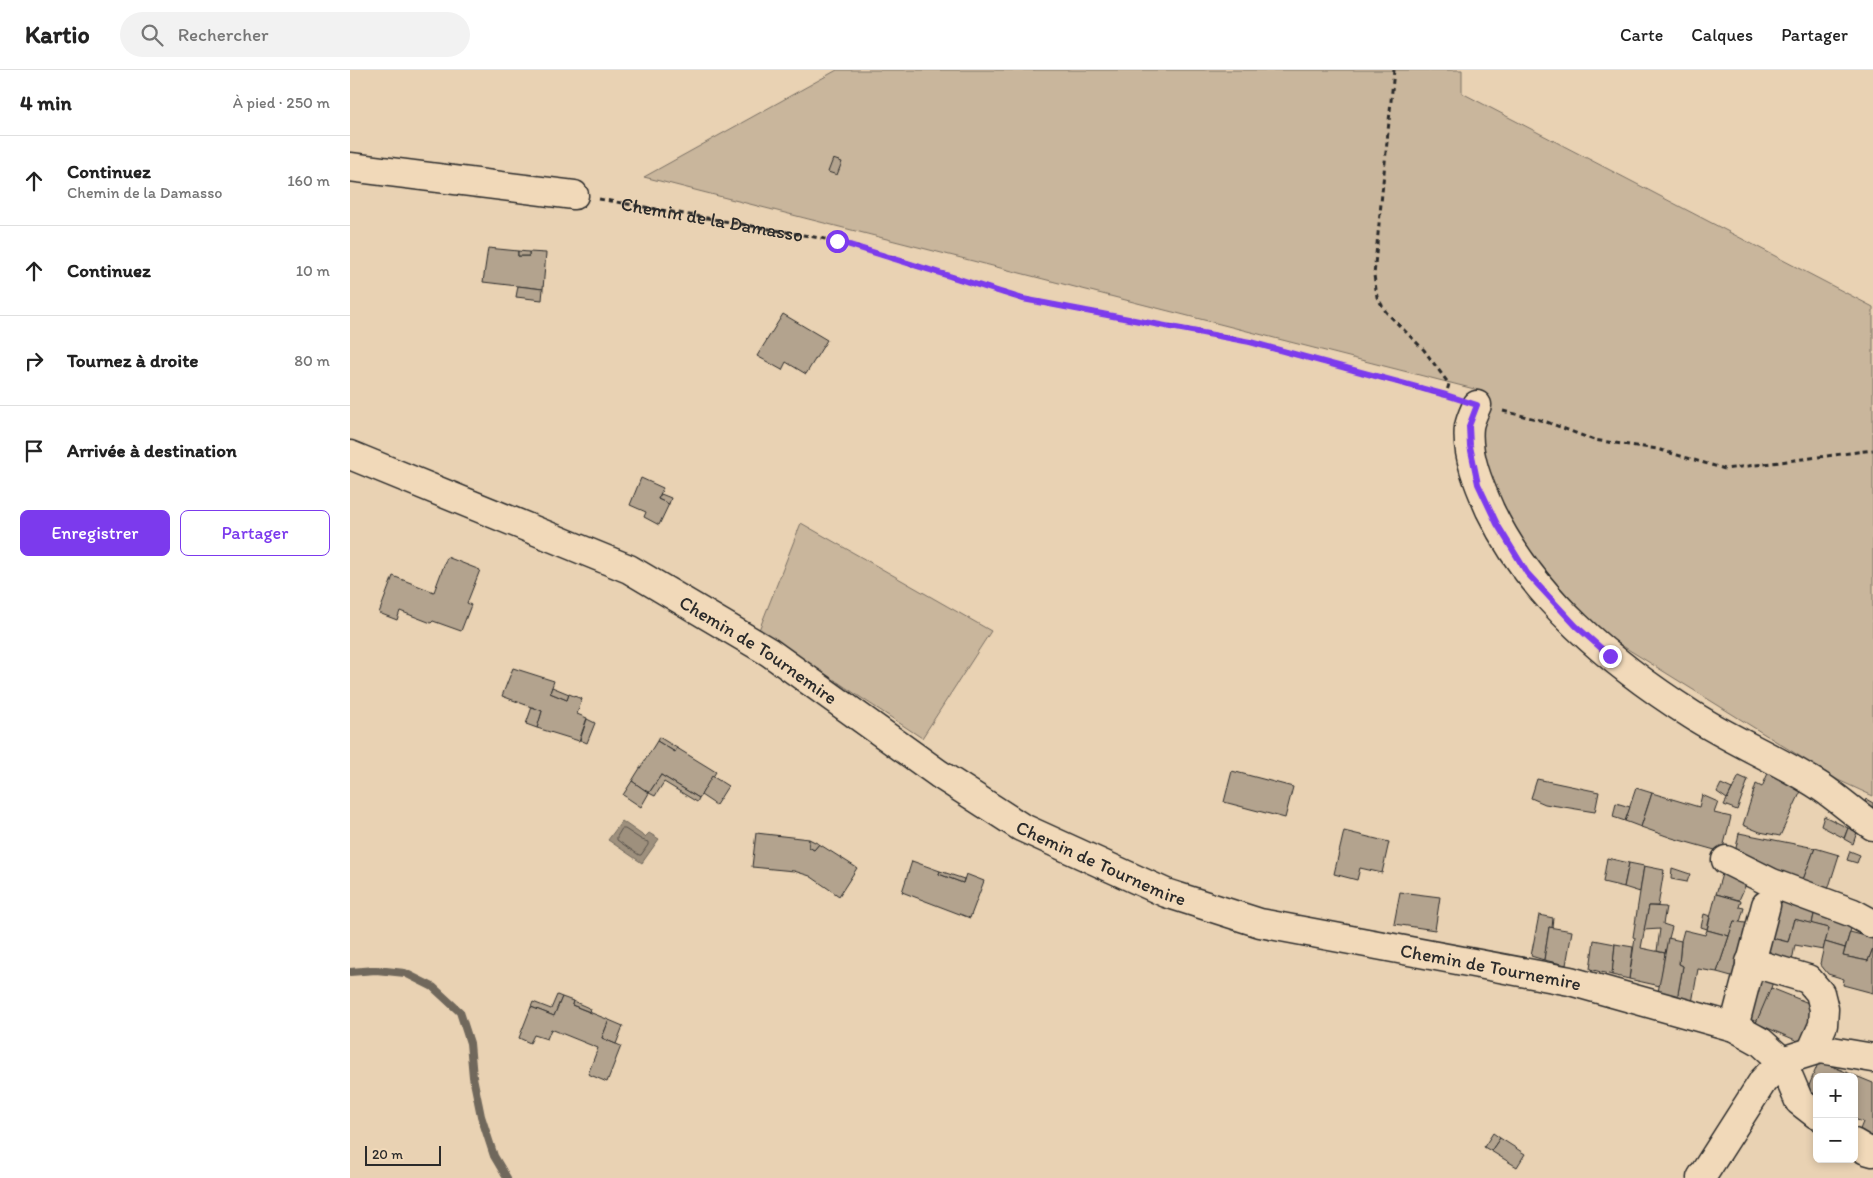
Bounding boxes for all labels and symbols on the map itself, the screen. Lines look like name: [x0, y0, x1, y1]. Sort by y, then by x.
street label: Chemin de la Damasso: [619, 192, 805, 246]
route start: [826, 230, 849, 253]
street label: Chemin de Tournemire: [675, 590, 842, 709]
route end: [1599, 645, 1622, 668]
street label: Chemin de Tournemire: [1013, 815, 1189, 910]
street label: Chemin de Tournemire: [1399, 938, 1584, 995]
scale bar: [365, 1143, 441, 1166]

